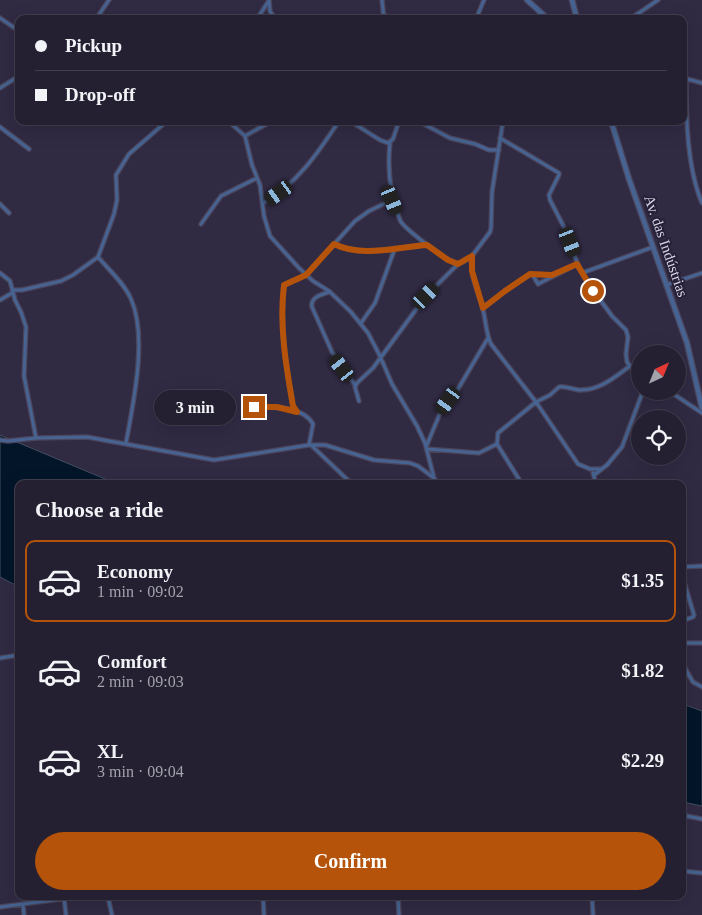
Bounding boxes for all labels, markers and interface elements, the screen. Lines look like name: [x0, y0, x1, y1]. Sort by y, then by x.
text: Pickup: [65, 35, 122, 56]
text: Drop-off: [65, 84, 135, 105]
car: [262, 178, 295, 208]
car: [379, 183, 404, 217]
street label: Av. das Indústrias: [641, 193, 691, 299]
car: [557, 225, 582, 259]
car: [410, 280, 441, 312]
route start: [582, 280, 604, 302]
north arrow: [631, 345, 686, 400]
map controls: [631, 345, 686, 465]
car: [326, 352, 357, 384]
car: [433, 384, 462, 418]
callout: 3 min: [154, 390, 236, 424]
route end: [243, 396, 265, 418]
text: 3 min: [176, 399, 214, 416]
button: locate: [631, 410, 686, 465]
text: Choose a ride: [35, 497, 163, 522]
icon: car: [37, 559, 82, 604]
text: Economy: [97, 561, 173, 582]
text: $1.35: [621, 570, 664, 591]
text: 1 min · 09:02: [97, 583, 184, 600]
icon: car: [37, 649, 82, 694]
text: Comfort: [97, 651, 167, 672]
text: $1.82: [621, 660, 664, 681]
text: 2 min · 09:03: [97, 673, 184, 690]
icon: car: [37, 739, 82, 784]
text: XL: [97, 741, 123, 762]
text: $2.29: [621, 750, 664, 771]
text: 3 min · 09:04: [97, 763, 184, 780]
button: Confirm: [35, 832, 666, 890]

